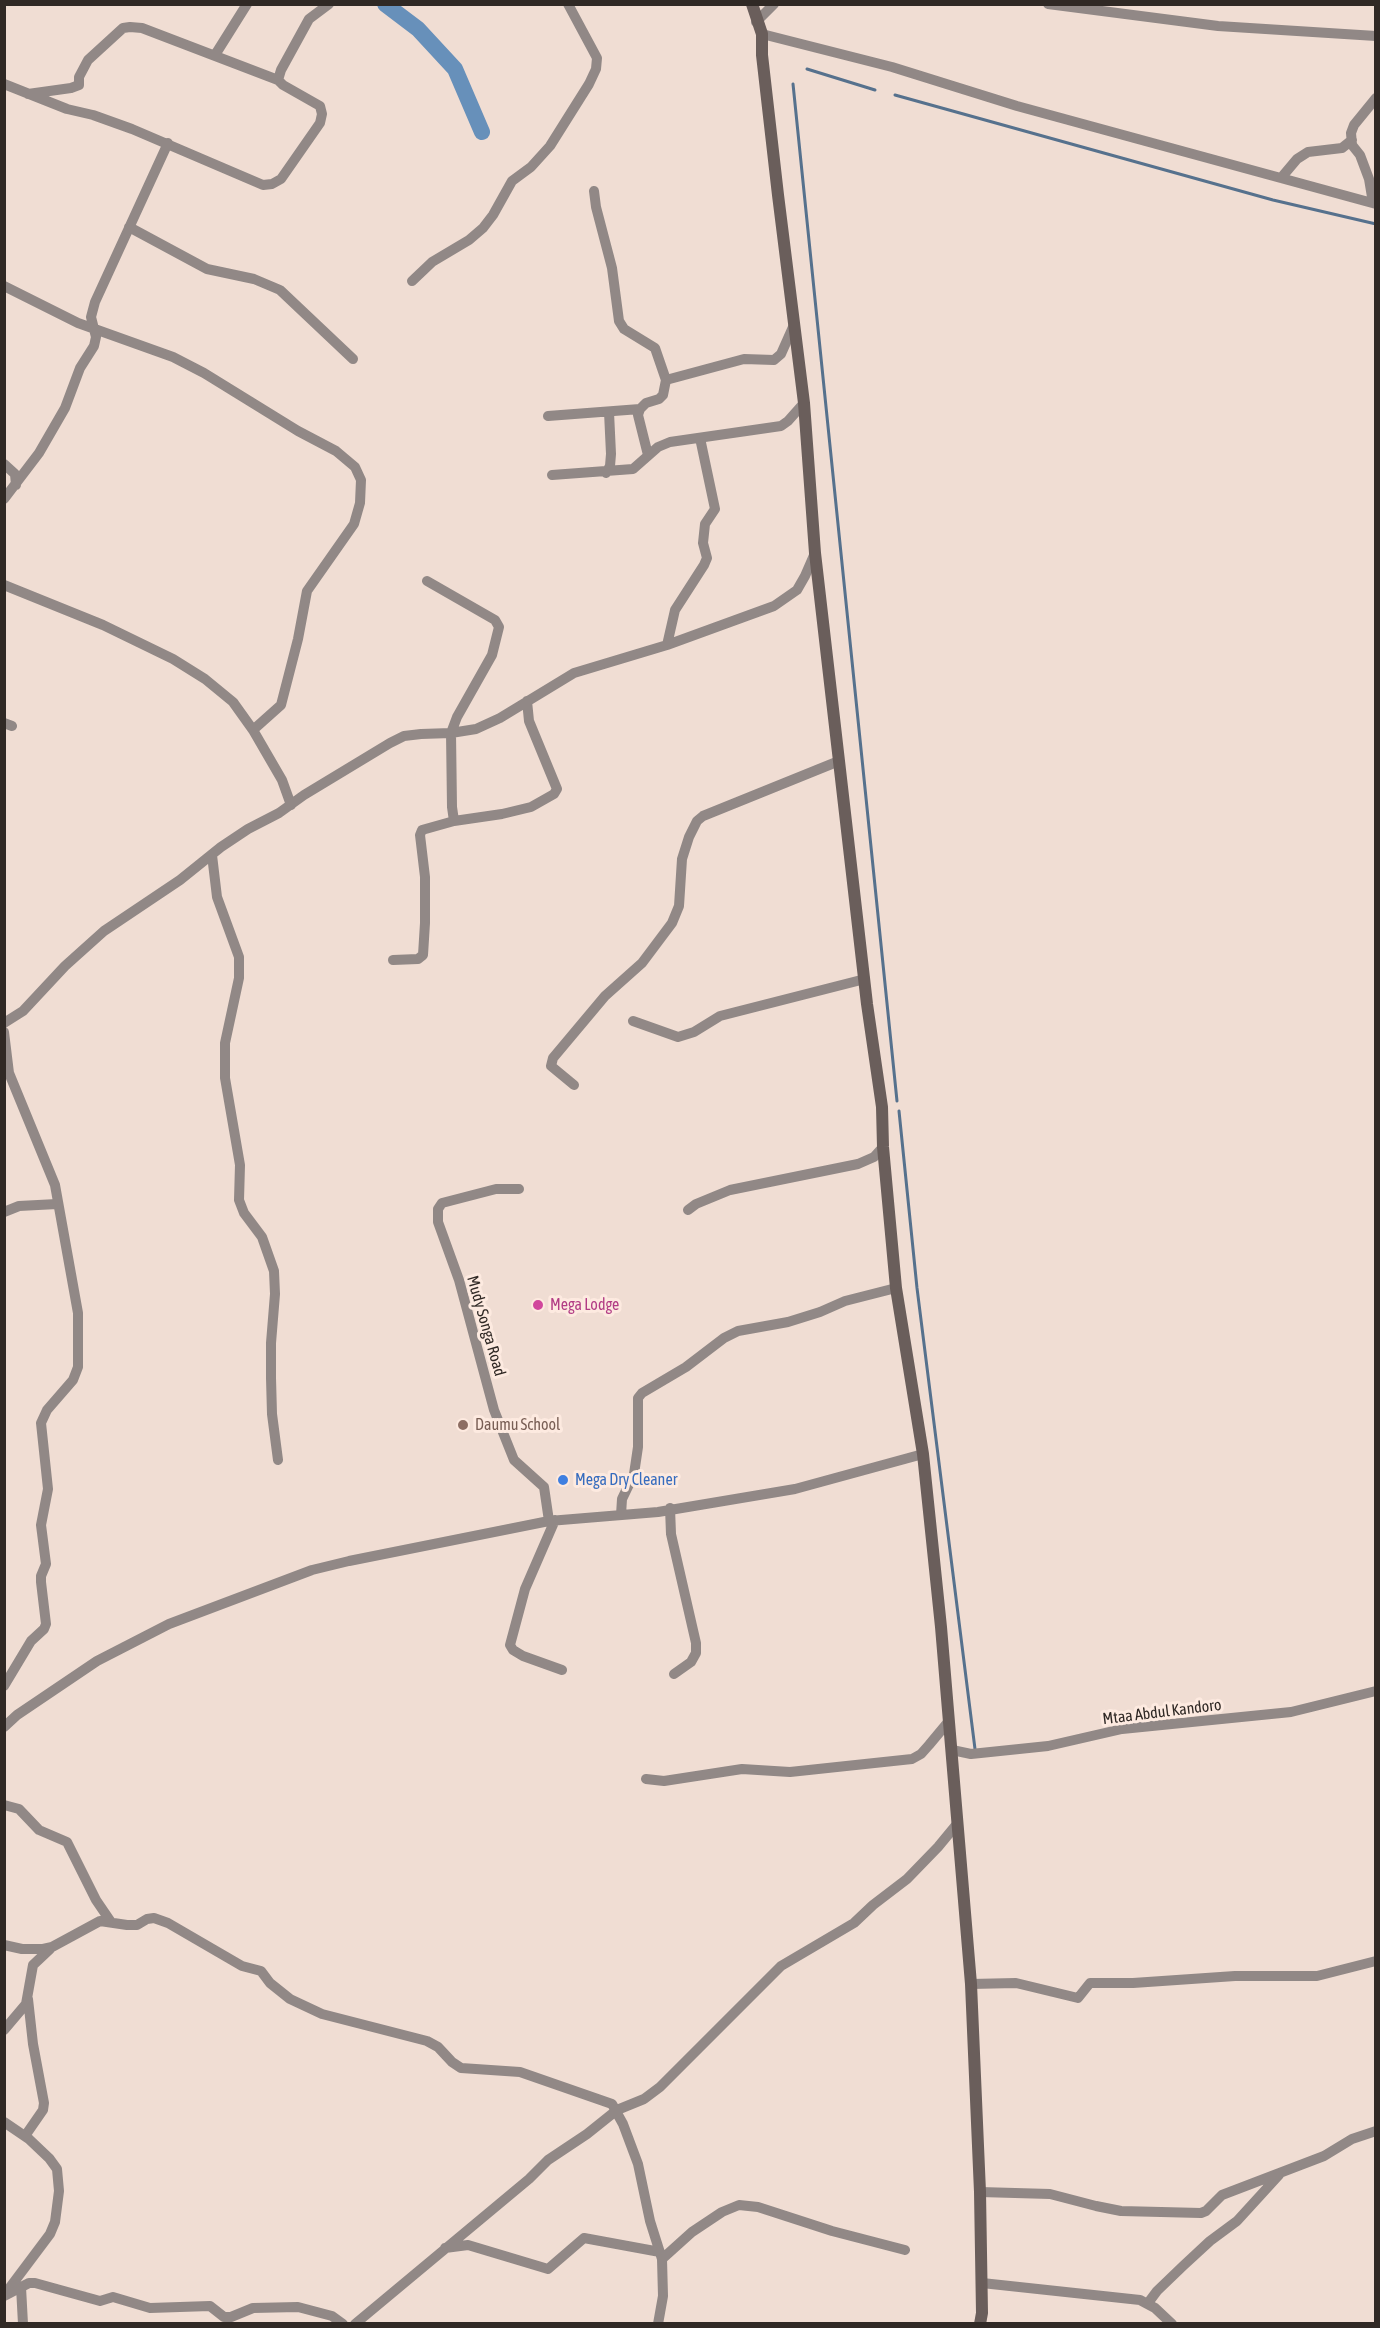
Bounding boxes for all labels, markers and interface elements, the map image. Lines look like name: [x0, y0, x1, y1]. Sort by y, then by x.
street label: Mudy Songa Road: [463, 1274, 509, 1378]
place label: Mega Lodge: [550, 1295, 619, 1315]
marker: Mega Lodge: [531, 1298, 545, 1312]
place label: Daumu School: [475, 1415, 560, 1435]
marker: Daumu School: [456, 1418, 470, 1432]
place label: Mega Dry Cleaner: [575, 1470, 677, 1490]
marker: Mega Dry Cleaner: [556, 1473, 570, 1487]
street label: Mtaa Abdul Kandoro: [1101, 1695, 1223, 1729]

